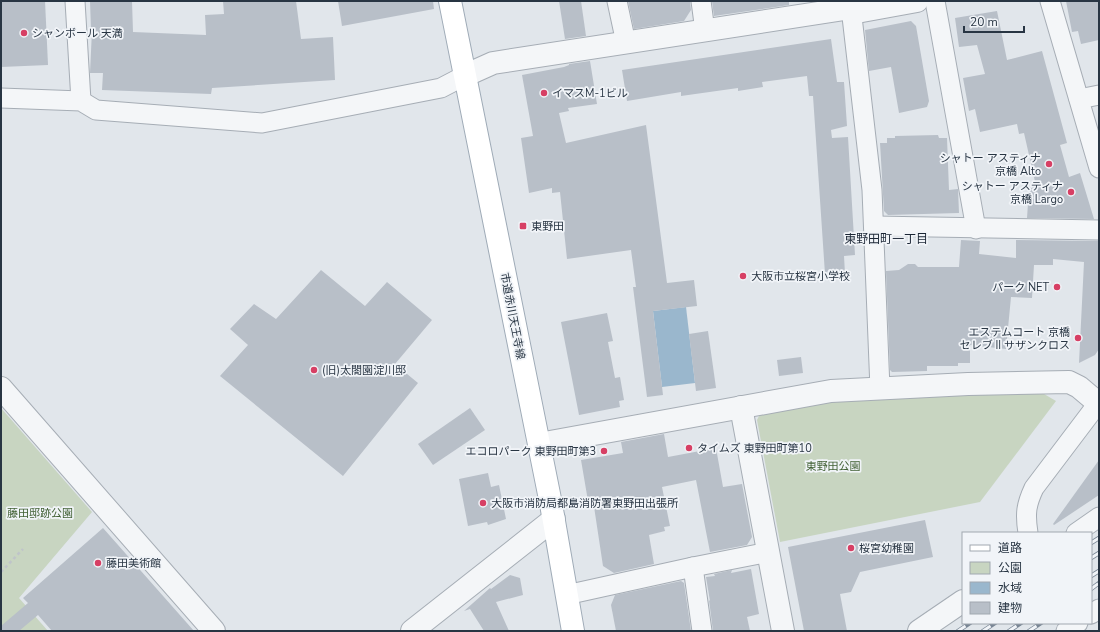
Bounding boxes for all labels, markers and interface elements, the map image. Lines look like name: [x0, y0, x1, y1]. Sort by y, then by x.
scale bar: [964, 8, 1024, 34]
text: 20 m: [970, 14, 998, 30]
place label: シャンボール 天満: [32, 26, 123, 41]
marker: シャンボール 天満: [19, 28, 29, 38]
place label: イマスM-1ビル: [552, 86, 628, 101]
marker: イマスM-1ビル: [539, 88, 549, 98]
place label: シャトー アスティナ 京橋 Alto: [940, 151, 1041, 179]
marker: シャトー アスティナ 京橋 Alto: [1044, 159, 1054, 169]
place label: シャトー アスティナ 京橋 Largo: [962, 179, 1063, 207]
marker: シャトー アスティナ 京橋 Largo: [1066, 187, 1076, 197]
place label: 東野田: [531, 219, 564, 234]
marker: 東野田: [518, 221, 528, 231]
district label: 東野田町一丁目: [844, 231, 928, 247]
place label: 大阪市立桜宮小学校: [751, 269, 850, 284]
street label: 市道赤川天王寺線: [497, 271, 528, 361]
marker: 大阪市立桜宮小学校: [738, 271, 748, 281]
place label: パーク NET: [992, 280, 1049, 295]
marker: パーク NET: [1052, 282, 1062, 292]
place label: エステムコート 京橋 セレブ II サザンクロス: [960, 325, 1070, 353]
marker: エステムコート 京橋 セレブ II サザンクロス: [1073, 333, 1083, 343]
place label: (旧)太閤園淀川邸: [322, 363, 406, 378]
marker: (旧)太閤園淀川邸: [309, 365, 319, 375]
place label: タイムズ 東野田町第10: [697, 441, 812, 456]
marker: タイムズ 東野田町第10: [684, 443, 694, 453]
place label: エコロパーク 東野田町第3: [466, 444, 596, 459]
marker: エコロパーク 東野田町第3: [599, 446, 609, 456]
park label: 東野田公園: [806, 459, 861, 474]
place label: 大阪市消防局都島消防署東野田出張所: [491, 496, 679, 511]
marker: 大阪市消防局都島消防署東野田出張所: [478, 498, 488, 508]
park label: 藤田邸跡公園: [7, 506, 73, 521]
legend: [962, 532, 1092, 624]
text: 道路: [998, 540, 1022, 556]
place label: 桜宮幼稚園: [859, 541, 914, 556]
marker: 桜宮幼稚園: [846, 543, 856, 553]
place label: 藤田美術館: [106, 556, 161, 571]
marker: 藤田美術館: [93, 558, 103, 568]
text: 公園: [998, 560, 1022, 576]
text: 水域: [998, 580, 1022, 596]
text: 建物: [998, 600, 1022, 616]

